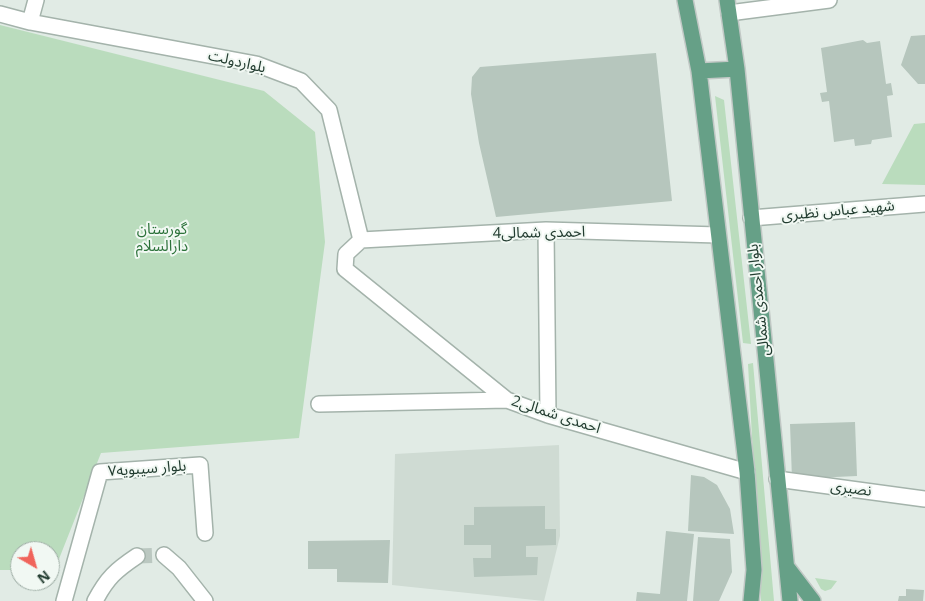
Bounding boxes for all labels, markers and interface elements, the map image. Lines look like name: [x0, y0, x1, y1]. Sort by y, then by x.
street label: بلواردولت: [207, 47, 267, 77]
street label: شهید عباس نظیری: [781, 197, 895, 225]
park label: گورستان دارالسلام: [136, 221, 188, 256]
street label: 4احمدی شمالی: [493, 223, 585, 243]
street label: بلوار احمدی شمالی: [744, 243, 774, 357]
street label: 2احمدی شمالی: [509, 392, 603, 438]
street label: بلوار سیبویه۷: [107, 457, 187, 481]
street label: نصیری: [829, 478, 873, 500]
north arrow: [10, 541, 60, 591]
text: N: [34, 566, 54, 588]

